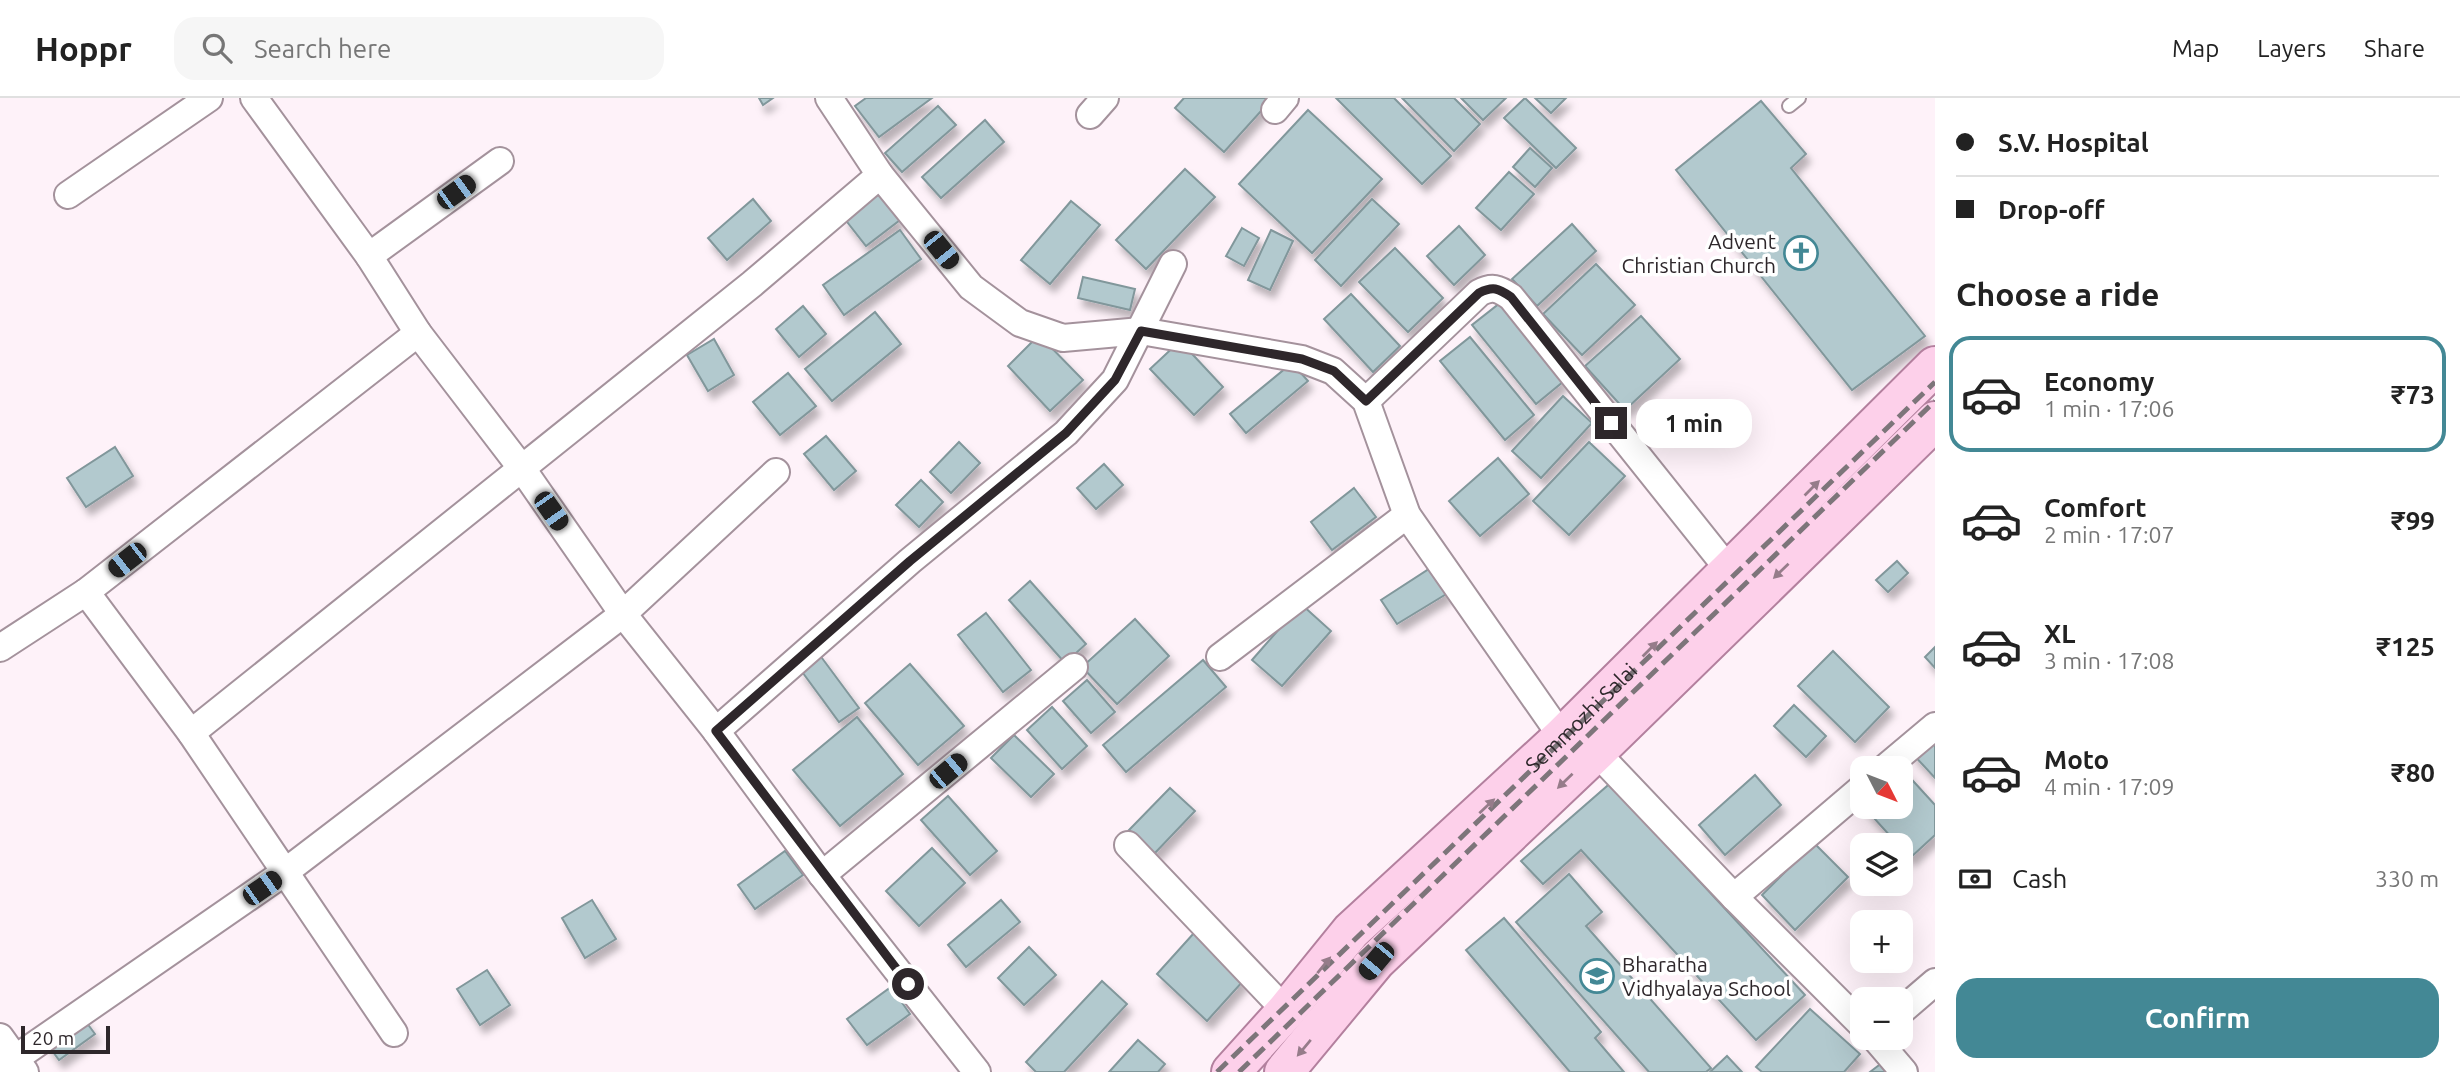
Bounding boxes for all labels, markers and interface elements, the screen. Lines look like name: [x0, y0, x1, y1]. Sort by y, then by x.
search box: [174, 17, 664, 80]
icon: search: [198, 29, 236, 67]
text: Hoppr: [35, 30, 132, 67]
text: Search here: [254, 34, 391, 63]
text: Map: [2172, 35, 2219, 62]
text: Layers: [2257, 35, 2326, 62]
text: Share: [2364, 35, 2425, 62]
text: S.V. Hospital: [1998, 128, 2149, 157]
car: [433, 171, 480, 213]
text: Drop-off: [1998, 195, 2105, 224]
car: [920, 227, 963, 273]
place label: Advent Christian Church: [1621, 229, 1776, 277]
church icon: Advent Christian Church: [1782, 234, 1820, 272]
text: Choose a ride: [1956, 276, 2159, 312]
icon: car: [1960, 363, 2023, 426]
text: Economy: [2044, 367, 2154, 396]
text: ₹73: [2391, 380, 2435, 409]
text: 1 min · 17:06: [2044, 396, 2175, 421]
callout: 1 min: [1636, 398, 1751, 448]
route end: [1595, 407, 1627, 439]
text: 1 min: [1665, 411, 1723, 436]
one-way arrow: [1803, 480, 1819, 497]
car: [531, 488, 572, 534]
icon: car: [1960, 489, 2023, 552]
text: Comfort: [2044, 493, 2147, 522]
text: ₹99: [2391, 506, 2435, 535]
text: 2 min · 17:07: [2044, 522, 2175, 547]
car: [104, 539, 151, 581]
one-way arrow: [1773, 563, 1790, 579]
icon: car: [1960, 615, 2023, 678]
text: XL: [2044, 619, 2075, 648]
text: ₹125: [2376, 632, 2435, 661]
one-way arrow: [1642, 640, 1659, 657]
text: 3 min · 17:08: [2044, 648, 2175, 673]
street label: Semmozhi Salai: [1520, 658, 1641, 777]
icon: car: [1960, 741, 2023, 804]
text: Moto: [2044, 745, 2109, 774]
car: [926, 749, 971, 793]
north arrow: [1850, 756, 1913, 819]
map controls: [1850, 756, 1913, 1050]
text: ₹80: [2391, 758, 2435, 787]
one-way arrow: [1557, 773, 1574, 790]
text: 4 min · 17:09: [2044, 774, 2175, 799]
one-way arrow: [1478, 799, 1495, 815]
button: layers: [1850, 833, 1913, 896]
icon: cash: [1956, 860, 1994, 898]
text: Cash: [2012, 864, 2067, 893]
text: 330 m: [2375, 866, 2439, 891]
car: [239, 867, 286, 909]
button: +: [1850, 910, 1913, 973]
car: [1355, 938, 1398, 984]
place label: Bharatha Vidhyalaya School: [1622, 952, 1791, 1000]
one-way arrow: [1316, 956, 1331, 974]
school or university icon: Bharatha Vidhyalaya School: [1578, 957, 1616, 995]
route start: [892, 968, 924, 1000]
button: Confirm: [1956, 978, 2439, 1058]
button: −: [1850, 987, 1913, 1050]
scale bar: [21, 1023, 110, 1055]
text: 20 m: [32, 1027, 74, 1049]
one-way arrow: [1297, 1040, 1312, 1057]

